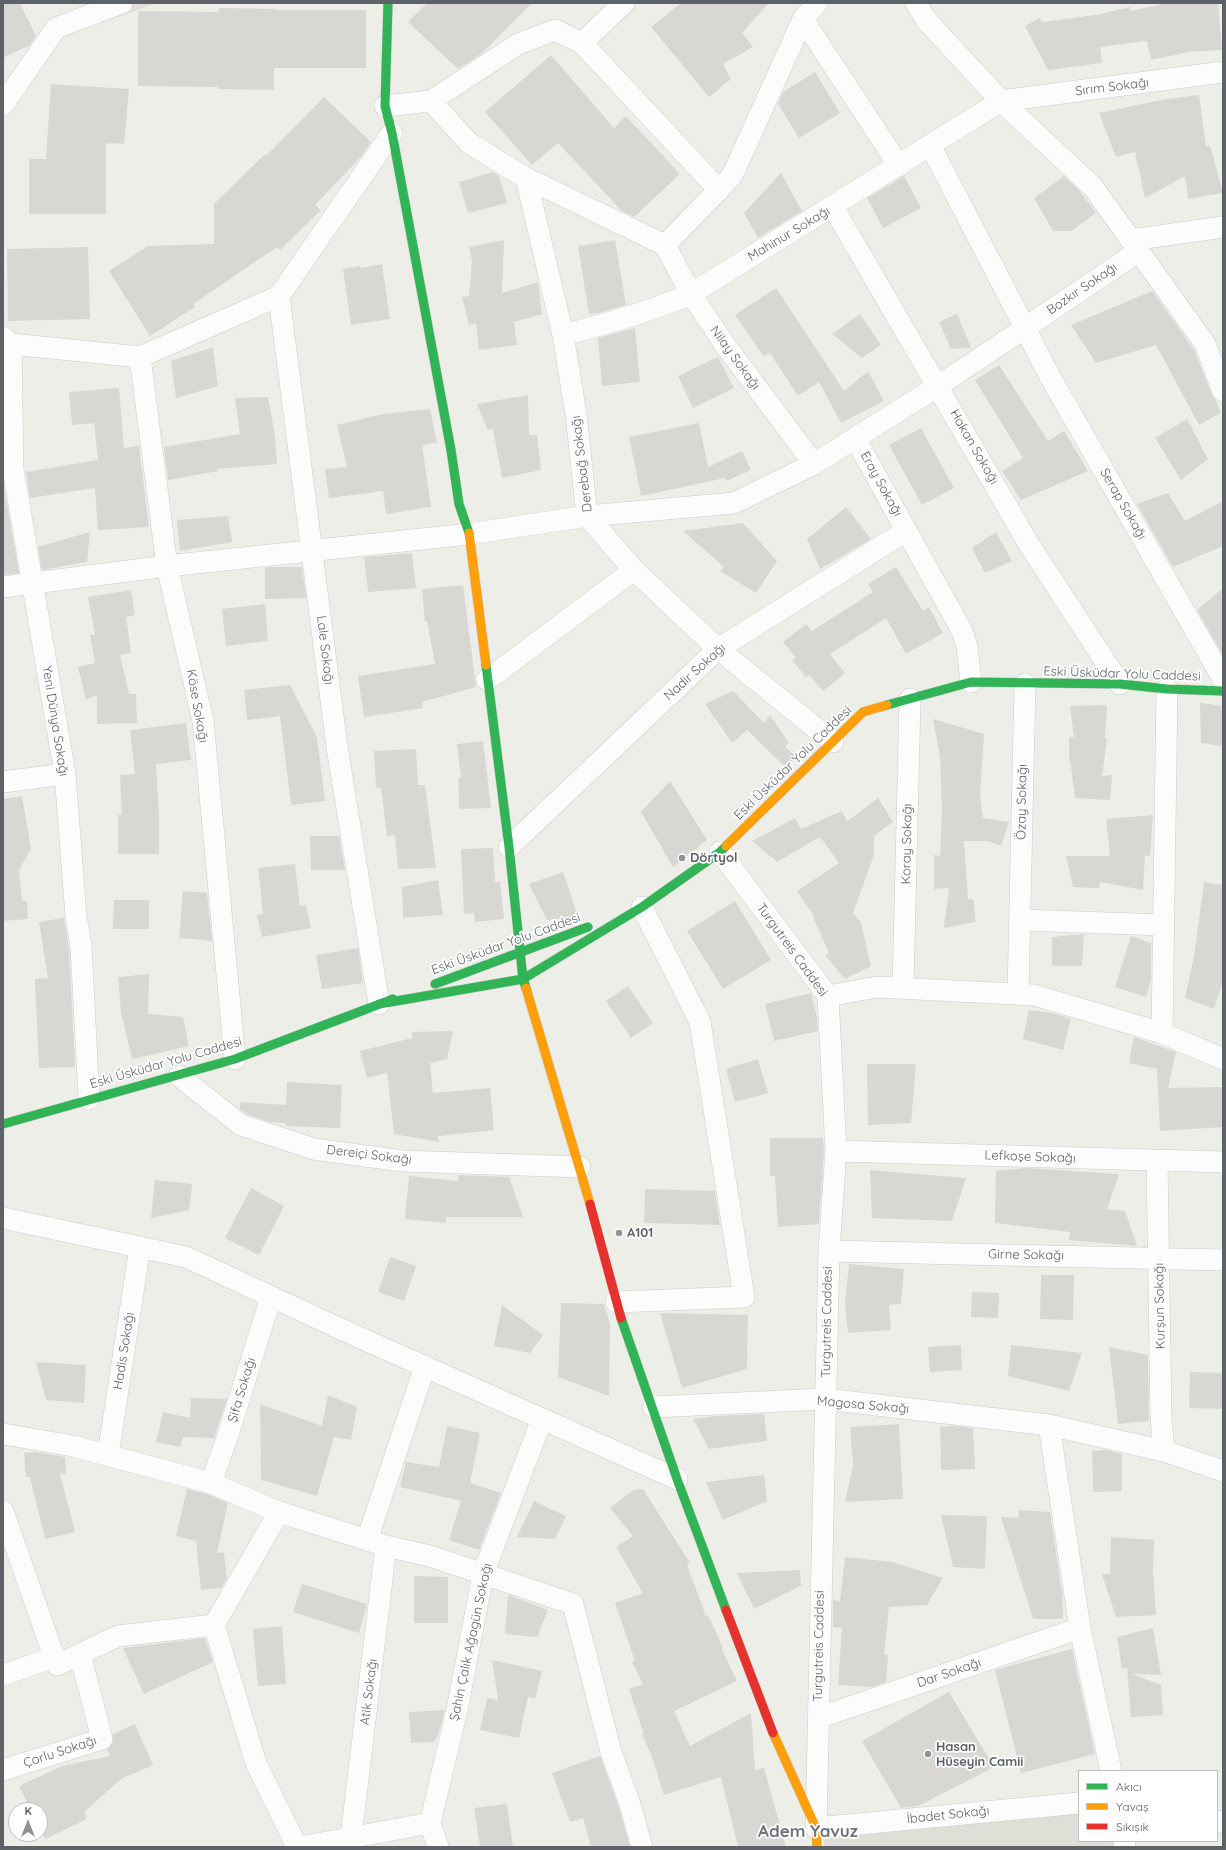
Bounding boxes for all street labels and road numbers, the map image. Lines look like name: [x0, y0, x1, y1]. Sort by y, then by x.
street label: Sırım Sokağı: [1074, 75, 1150, 99]
street label: Mahinur Sokağı: [745, 203, 833, 265]
street label: Bozkır Sokağı: [1044, 260, 1120, 318]
street label: Nilay Sokağı: [707, 323, 763, 393]
street label: Hakan Sokağı: [946, 407, 1002, 487]
street label: Derebağ Sokağı: [568, 415, 596, 513]
street label: Eray Sokağı: [857, 449, 905, 519]
street label: Serap Sokağı: [1096, 466, 1150, 542]
street label: Lale Sokağı: [313, 615, 337, 685]
street label: Nadir Sokağı: [661, 640, 729, 704]
street label: Eski Üsküdar Yolu Caddesi: [1043, 663, 1201, 685]
street label: Yeni Dünya Sokağı: [39, 665, 71, 777]
street label: Köse Sokağı: [183, 668, 211, 744]
street label: Eski Üsküdar Yolu Caddesi: [731, 703, 855, 823]
street label: Özay Sokağı: [1014, 764, 1030, 840]
street label: Koray Sokağı: [898, 803, 916, 885]
street label: Turgutreis Caddesi: [753, 900, 831, 1000]
street label: Eski Üsküdar Yolu Caddesi: [429, 910, 583, 978]
street label: Eski Üsküdar Yolu Caddesi: [88, 1034, 244, 1092]
street label: Dereiçi Sokağı: [326, 1142, 412, 1168]
street label: Lefkoşe Sokağı: [984, 1148, 1076, 1166]
street label: Girne Sokağı: [988, 1247, 1064, 1263]
street label: Kurşun Sokağı: [1151, 1263, 1169, 1349]
street label: Turgutreis Caddesi: [818, 1266, 836, 1378]
street label: Hadis Sokağı: [110, 1311, 138, 1391]
street label: Şifa Sokağı: [225, 1356, 259, 1424]
street label: Magosa Sokağı: [816, 1393, 910, 1417]
street label: Şahin Çalık Ağagün Sokağı: [447, 1562, 495, 1722]
street label: Turgutreis Caddesi: [810, 1590, 828, 1702]
street label: Dar Sokağı: [915, 1655, 983, 1691]
street label: Atik Sokağı: [357, 1658, 381, 1726]
street label: Çorlu Sokağı: [21, 1733, 99, 1771]
street label: İbadet Sokağı: [906, 1803, 990, 1827]

